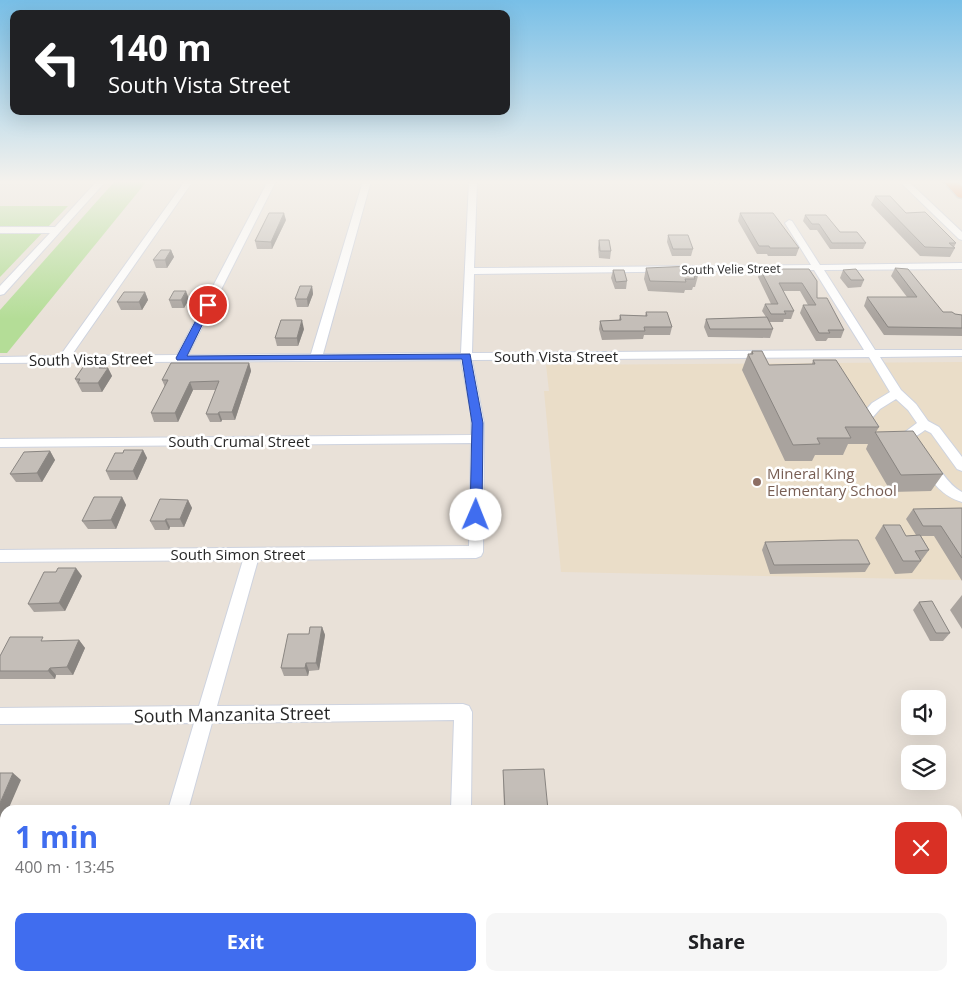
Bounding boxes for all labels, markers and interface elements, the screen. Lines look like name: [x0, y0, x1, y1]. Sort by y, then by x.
text: 140 m: [108, 24, 212, 71]
icon: left: [25, 30, 90, 95]
text: South Vista Street: [108, 69, 290, 99]
street label: South Velie Street: [681, 260, 781, 278]
pin: [187, 284, 229, 326]
icon: arrive: [194, 291, 222, 319]
street label: South Vista Street: [494, 346, 618, 366]
street label: South Vista Street: [29, 348, 153, 370]
street label: South Crumal Street: [168, 431, 310, 451]
place label: Mineral King Elementary School: [767, 463, 897, 500]
marker: Mineral King Elementary School: [751, 476, 763, 488]
position arrow: [449, 488, 501, 540]
street label: South Simon Street: [171, 544, 305, 564]
map controls: [901, 690, 946, 790]
button: sound: [901, 690, 946, 735]
street label: South Manzanita Street: [134, 700, 330, 728]
button: layers: [901, 745, 946, 790]
text: 1 min: [15, 816, 98, 857]
button: close: [895, 822, 947, 874]
text: 400 m · 13:45: [15, 856, 115, 878]
button: Exit: [15, 913, 476, 971]
button: Share: [486, 913, 947, 971]

